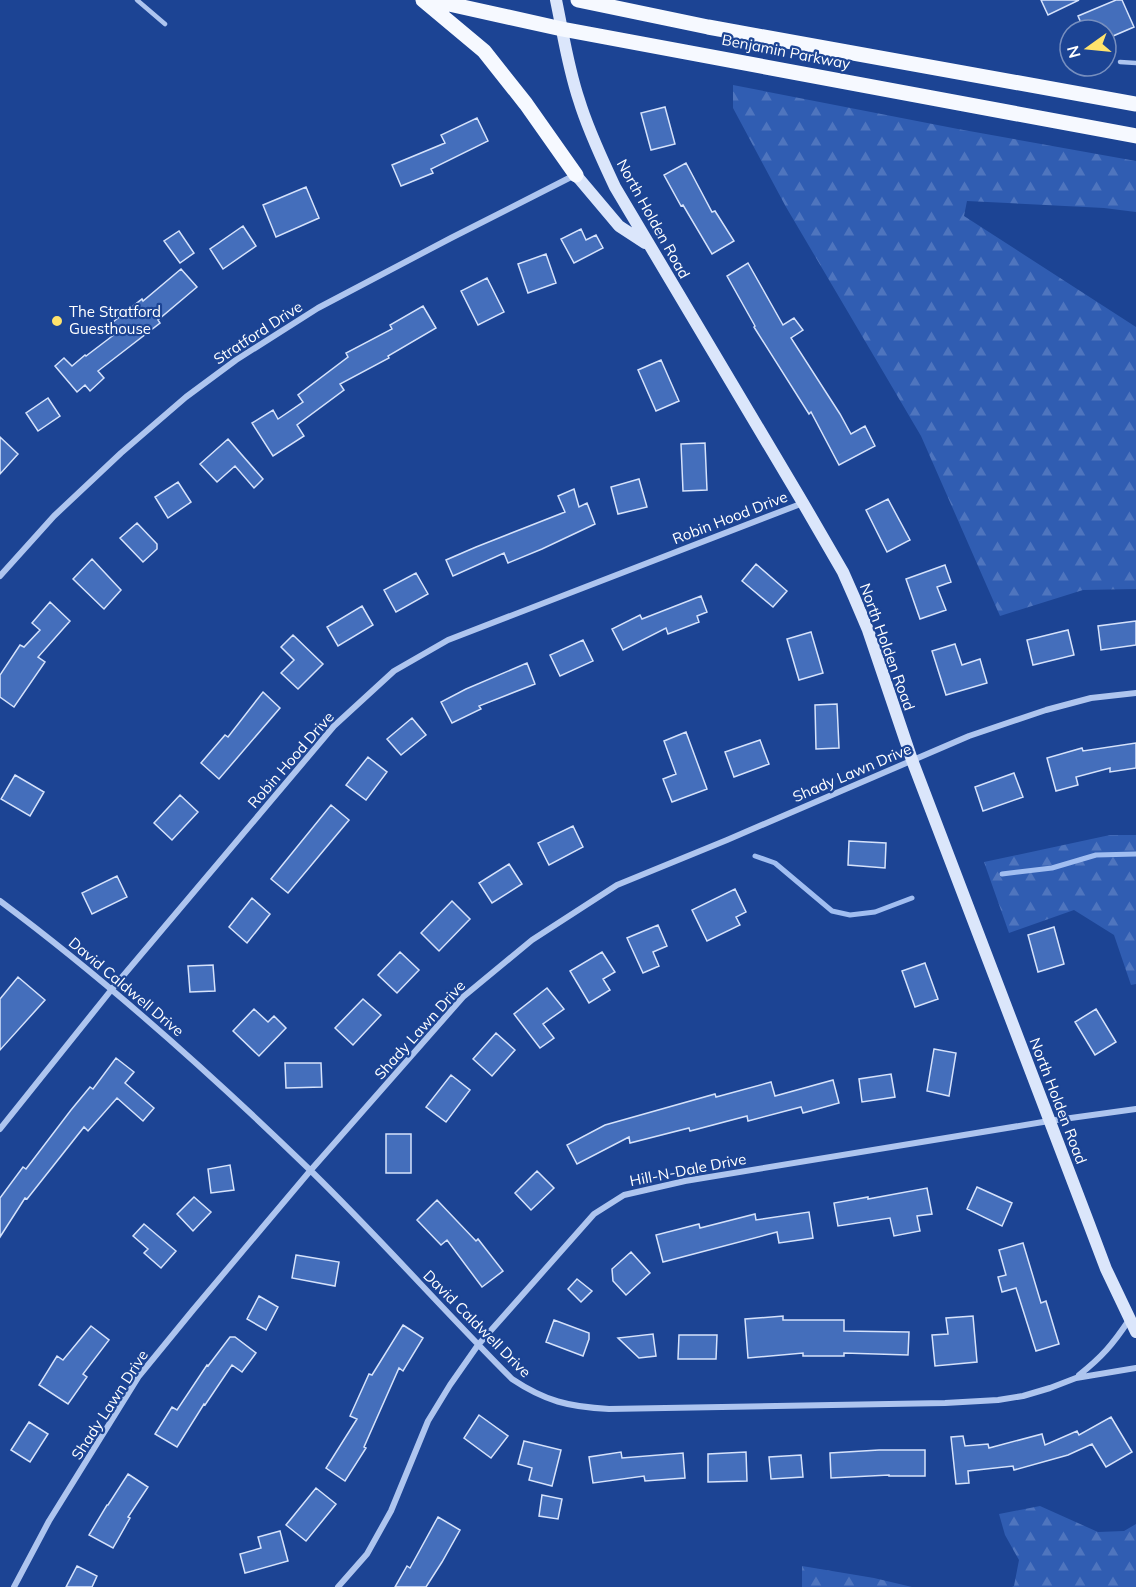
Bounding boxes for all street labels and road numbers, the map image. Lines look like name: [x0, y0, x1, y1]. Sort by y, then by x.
street label: Benjamin Parkway: [720, 30, 852, 73]
street label: North Holden Road: [613, 156, 694, 282]
street label: Stratford Drive: [210, 297, 306, 368]
street label: Robin Hood Drive: [670, 487, 790, 548]
street label: North Holden Road: [856, 581, 919, 713]
street label: Robin Hood Drive: [243, 707, 338, 812]
street label: Shady Lawn Drive: [790, 739, 914, 806]
street label: David Caldwell Drive: [65, 933, 188, 1040]
street label: Shady Lawn Drive: [370, 976, 469, 1083]
street label: North Holden Road: [1026, 1035, 1091, 1167]
street label: Hill-N-Dale Drive: [628, 1149, 748, 1190]
street label: David Caldwell Drive: [420, 1266, 535, 1381]
street label: Shady Lawn Drive: [67, 1346, 152, 1463]

